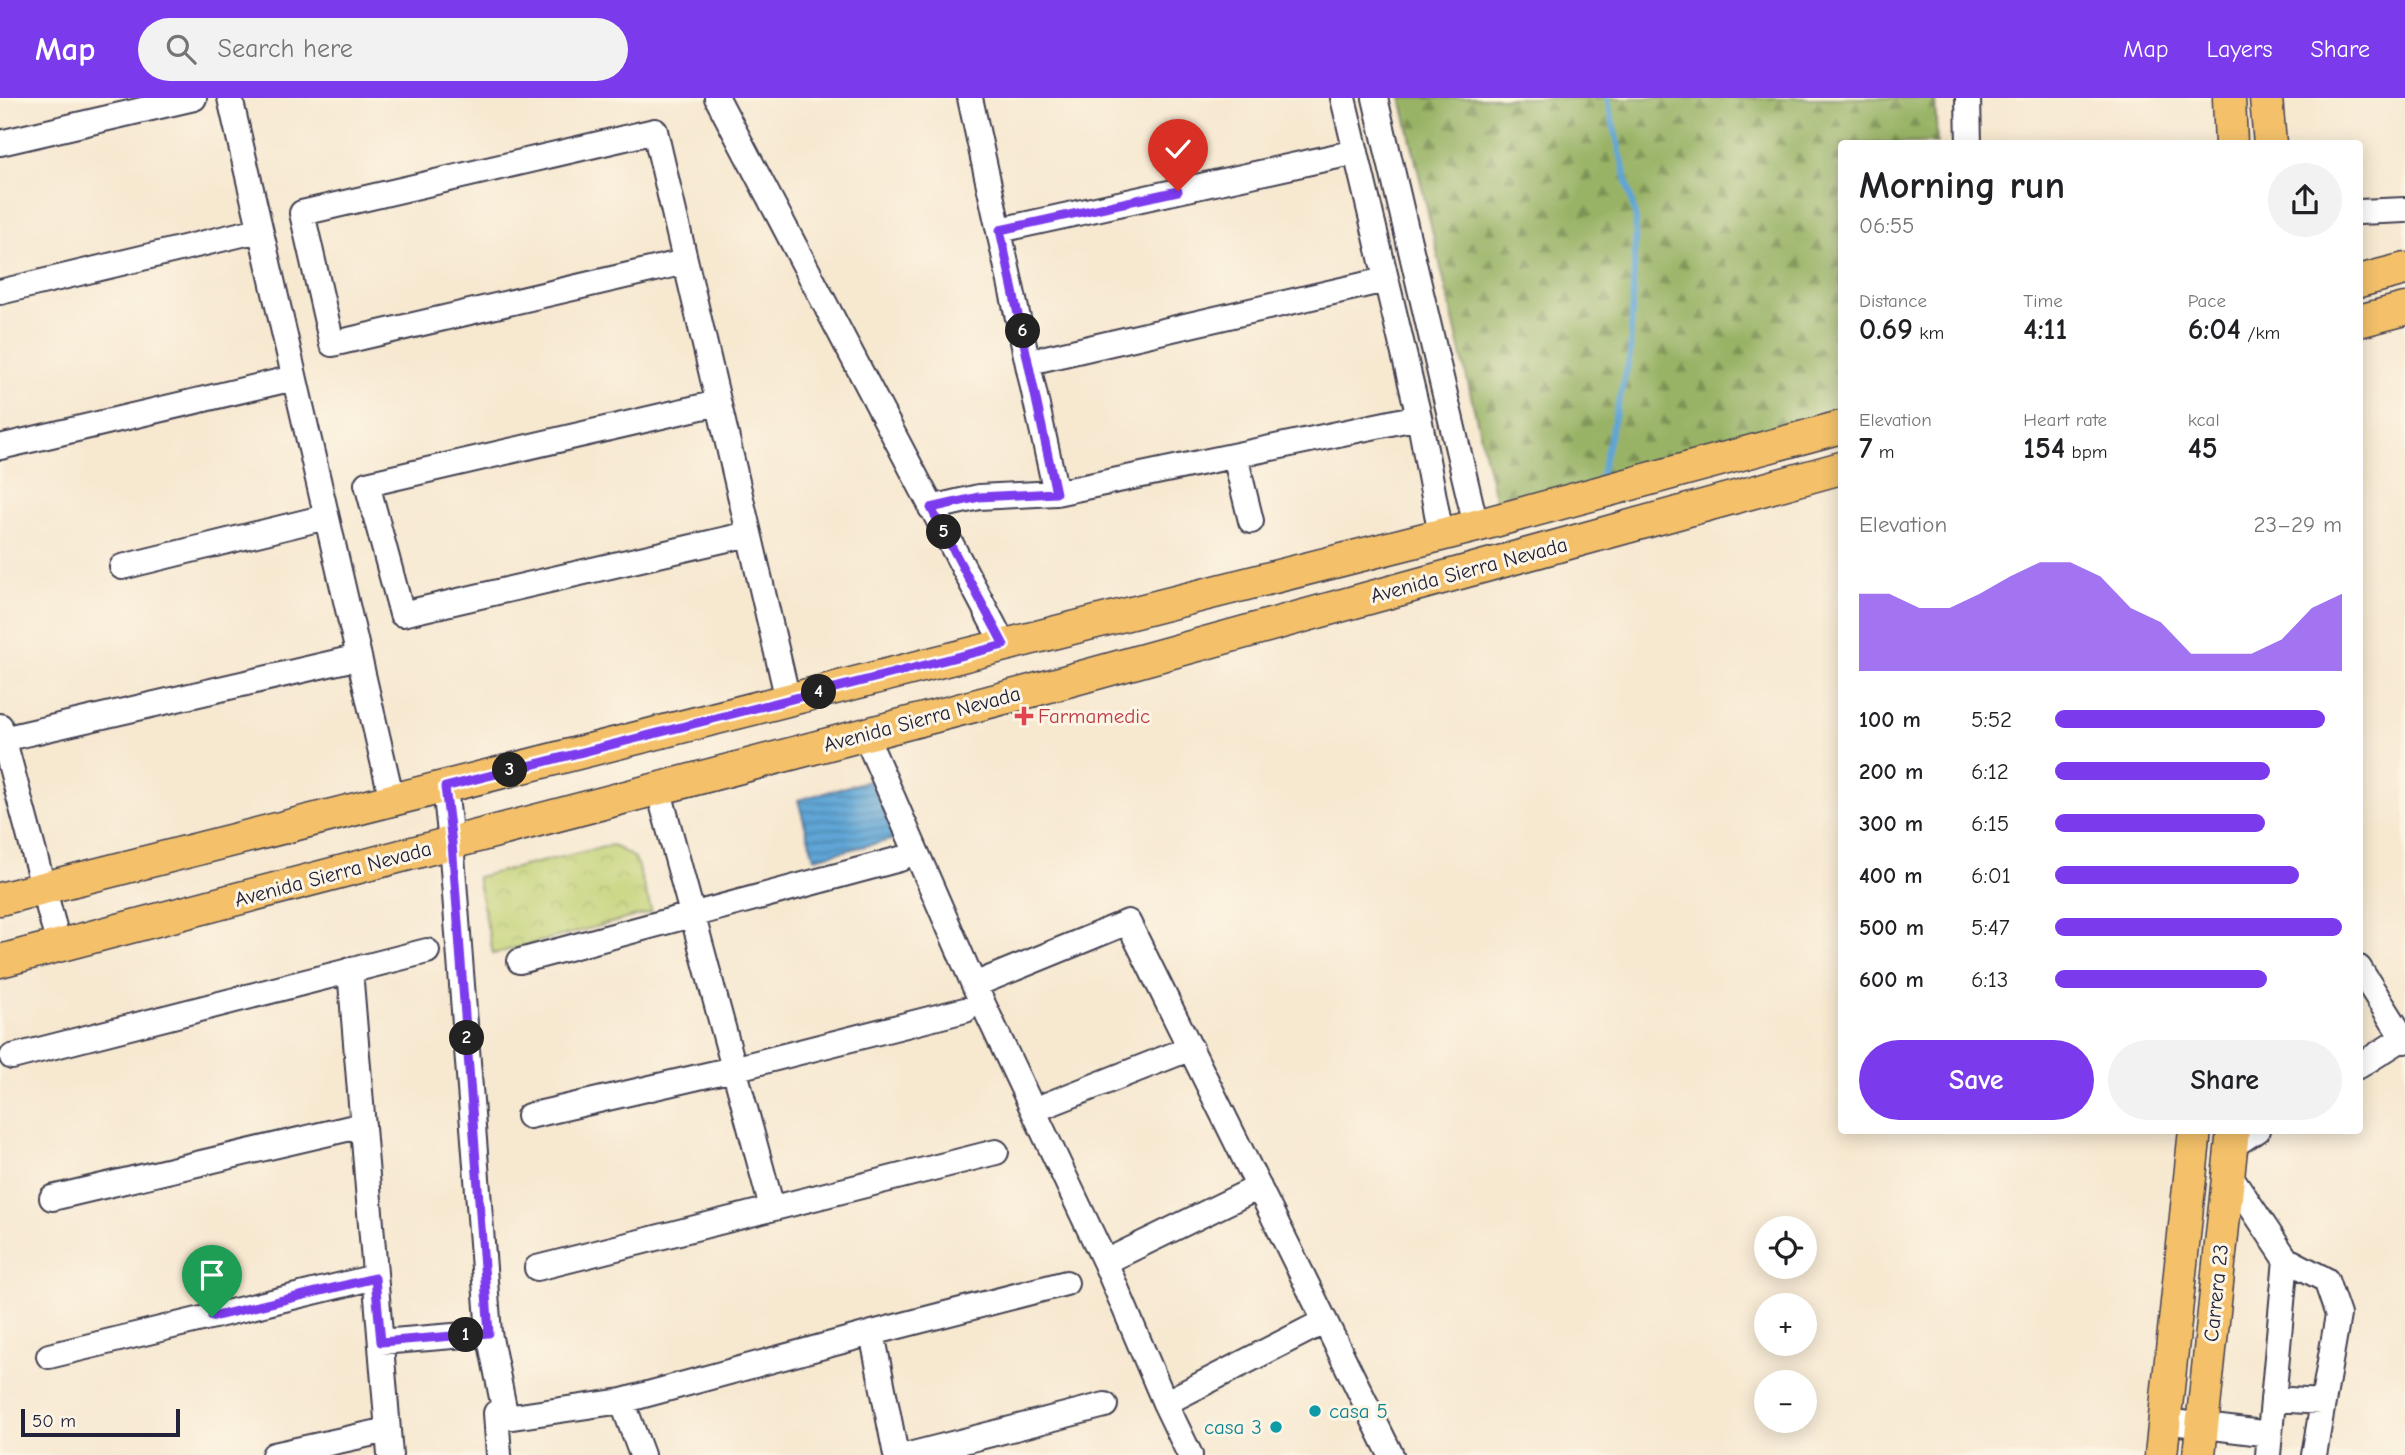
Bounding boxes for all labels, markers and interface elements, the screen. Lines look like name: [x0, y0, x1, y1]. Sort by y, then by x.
search box: [138, 18, 628, 81]
text: Map: [35, 30, 96, 68]
icon: search: [162, 30, 200, 68]
text: Search here: [218, 34, 353, 64]
text: Map: [2123, 35, 2169, 63]
text: Layers: [2207, 35, 2272, 63]
text: Share: [2310, 35, 2370, 63]
pin: [1148, 119, 1208, 191]
icon: check: [1159, 130, 1197, 168]
button: share: [2268, 163, 2342, 237]
text: Morning run: [1859, 164, 2065, 208]
text: 06:55: [1859, 212, 1915, 239]
text: Distance: [1859, 290, 1927, 312]
text: Time: [2023, 290, 2063, 312]
text: Pace: [2188, 290, 2226, 312]
text: 0.69: [1859, 312, 1913, 347]
text: 4:11: [2023, 312, 2067, 347]
text: 6:04: [2188, 312, 2241, 347]
pin: 6: [1006, 314, 1040, 348]
text: 6: [1018, 319, 1027, 341]
text: km: [1913, 322, 1944, 344]
text: /km: [2241, 322, 2280, 344]
text: Elevation: [1859, 409, 1932, 431]
text: Heart rate: [2023, 409, 2107, 431]
text: kcal: [2188, 409, 2220, 431]
text: 7: [1859, 431, 1873, 466]
text: 154: [2023, 431, 2065, 466]
text: 45: [2188, 431, 2218, 466]
text: m: [1873, 441, 1895, 463]
text: bpm: [2065, 441, 2107, 463]
text: Elevation: [1859, 511, 1947, 538]
text: 23–29 m: [2254, 511, 2342, 538]
pin: 5: [926, 514, 962, 550]
text: 5: [938, 520, 949, 542]
street label: Avenida Sierra Nevada: [1368, 532, 1570, 608]
pin: 4: [802, 674, 836, 710]
text: 4: [814, 680, 823, 702]
street label: Avenida Sierra Nevada: [821, 681, 1023, 757]
place label: Farmamedic: [1038, 704, 1150, 728]
text: 100 m: [1859, 706, 1921, 733]
text: 5:52: [1971, 706, 2012, 733]
marker: Farmamedic: [1016, 708, 1032, 724]
pin: 3: [492, 752, 528, 788]
text: 3: [505, 758, 514, 780]
text: 200 m: [1859, 758, 1923, 785]
text: 6:12: [1971, 758, 2009, 785]
text: 300 m: [1859, 810, 1923, 837]
text: 6:15: [1971, 810, 2009, 837]
street label: Avenida Sierra Nevada: [232, 836, 434, 912]
text: 400 m: [1859, 862, 1923, 889]
text: 6:01: [1971, 862, 2011, 889]
text: 500 m: [1859, 914, 1924, 941]
text: 5:47: [1971, 914, 2010, 941]
text: 600 m: [1859, 966, 1924, 993]
text: 6:13: [1971, 966, 2008, 993]
pin: 2: [449, 1020, 484, 1056]
text: 2: [462, 1026, 471, 1048]
button: Save: [1859, 1040, 2094, 1120]
button: Share: [2108, 1040, 2342, 1120]
map controls: [1754, 1216, 1817, 1433]
button: locate: [1754, 1216, 1817, 1279]
street label: Carrera 23: [2199, 1243, 2233, 1343]
pin: [182, 1245, 242, 1317]
icon: arrive: [193, 1256, 231, 1294]
button: +: [1754, 1293, 1817, 1356]
pin: 1: [448, 1318, 484, 1352]
text: 1: [462, 1323, 469, 1345]
button: −: [1754, 1370, 1817, 1433]
place label: casa 5: [1329, 1399, 1388, 1423]
marker: casa 5: [1307, 1403, 1323, 1419]
scale bar: [21, 1406, 180, 1438]
text: 50 m: [32, 1410, 76, 1432]
place label: casa 3: [1204, 1415, 1262, 1439]
marker: casa 3: [1268, 1419, 1284, 1435]

